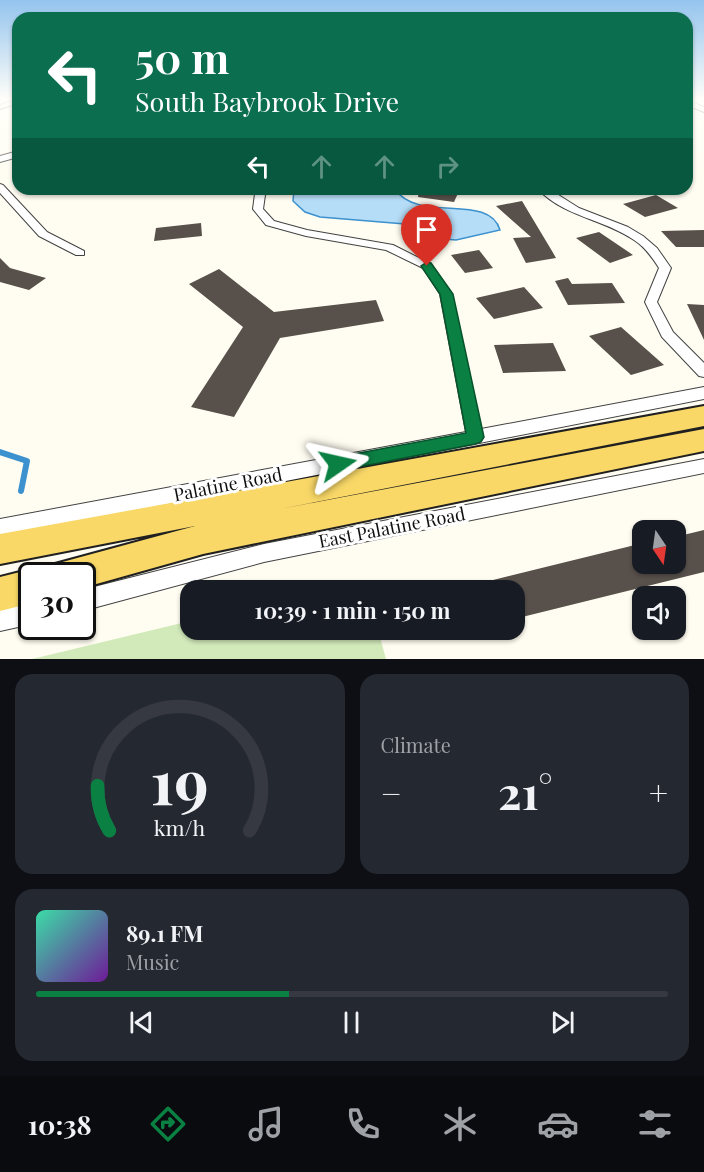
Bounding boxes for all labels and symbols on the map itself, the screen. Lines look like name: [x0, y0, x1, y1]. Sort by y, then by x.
pin: [401, 204, 452, 266]
position arrow: [306, 432, 370, 496]
street label: Palatine Road: [171, 462, 285, 506]
street label: East Palatine Road: [316, 501, 468, 553]
north arrow: [632, 520, 686, 574]
speed limit sign: 30: [18, 562, 96, 640]

